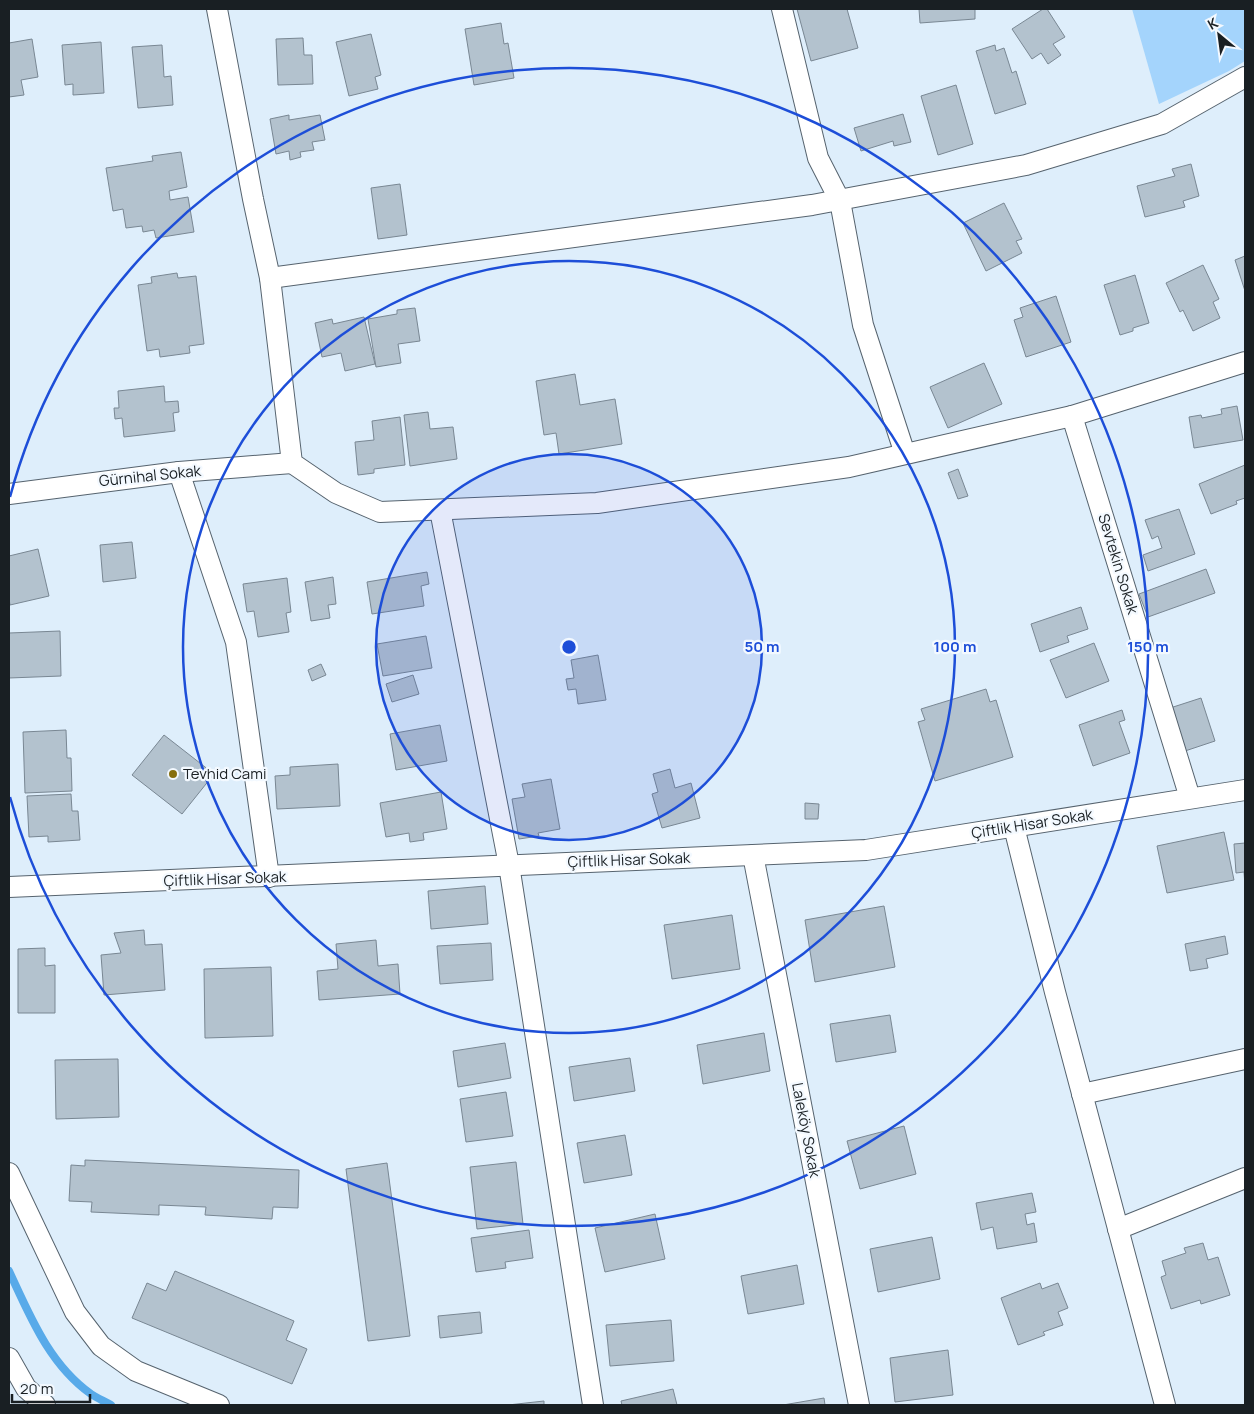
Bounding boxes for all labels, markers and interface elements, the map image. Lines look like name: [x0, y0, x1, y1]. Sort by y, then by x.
north arrow: [1194, 10, 1244, 60]
text: K: [1204, 12, 1222, 34]
street label: Gürnihal Sokak: [98, 460, 203, 491]
street label: Sevtekin Sokak: [1093, 511, 1144, 617]
text: 50 m: [744, 636, 780, 657]
text: 100 m: [934, 636, 976, 657]
text: 150 m: [1127, 636, 1169, 657]
centre of rings: [560, 638, 578, 656]
place label: Tevhid Cami: [183, 763, 266, 784]
marker: Tevhid Cami: [167, 768, 179, 780]
street label: Çiftlik Hisar Sokak: [970, 803, 1095, 843]
street label: Çiftlik Hisar Sokak: [567, 847, 691, 872]
street label: Çiftlik Hisar Sokak: [163, 866, 287, 891]
street label: Laleköy Sokak: [787, 1081, 826, 1180]
scale bar: [12, 1372, 90, 1404]
text: 20 m: [20, 1378, 53, 1399]

